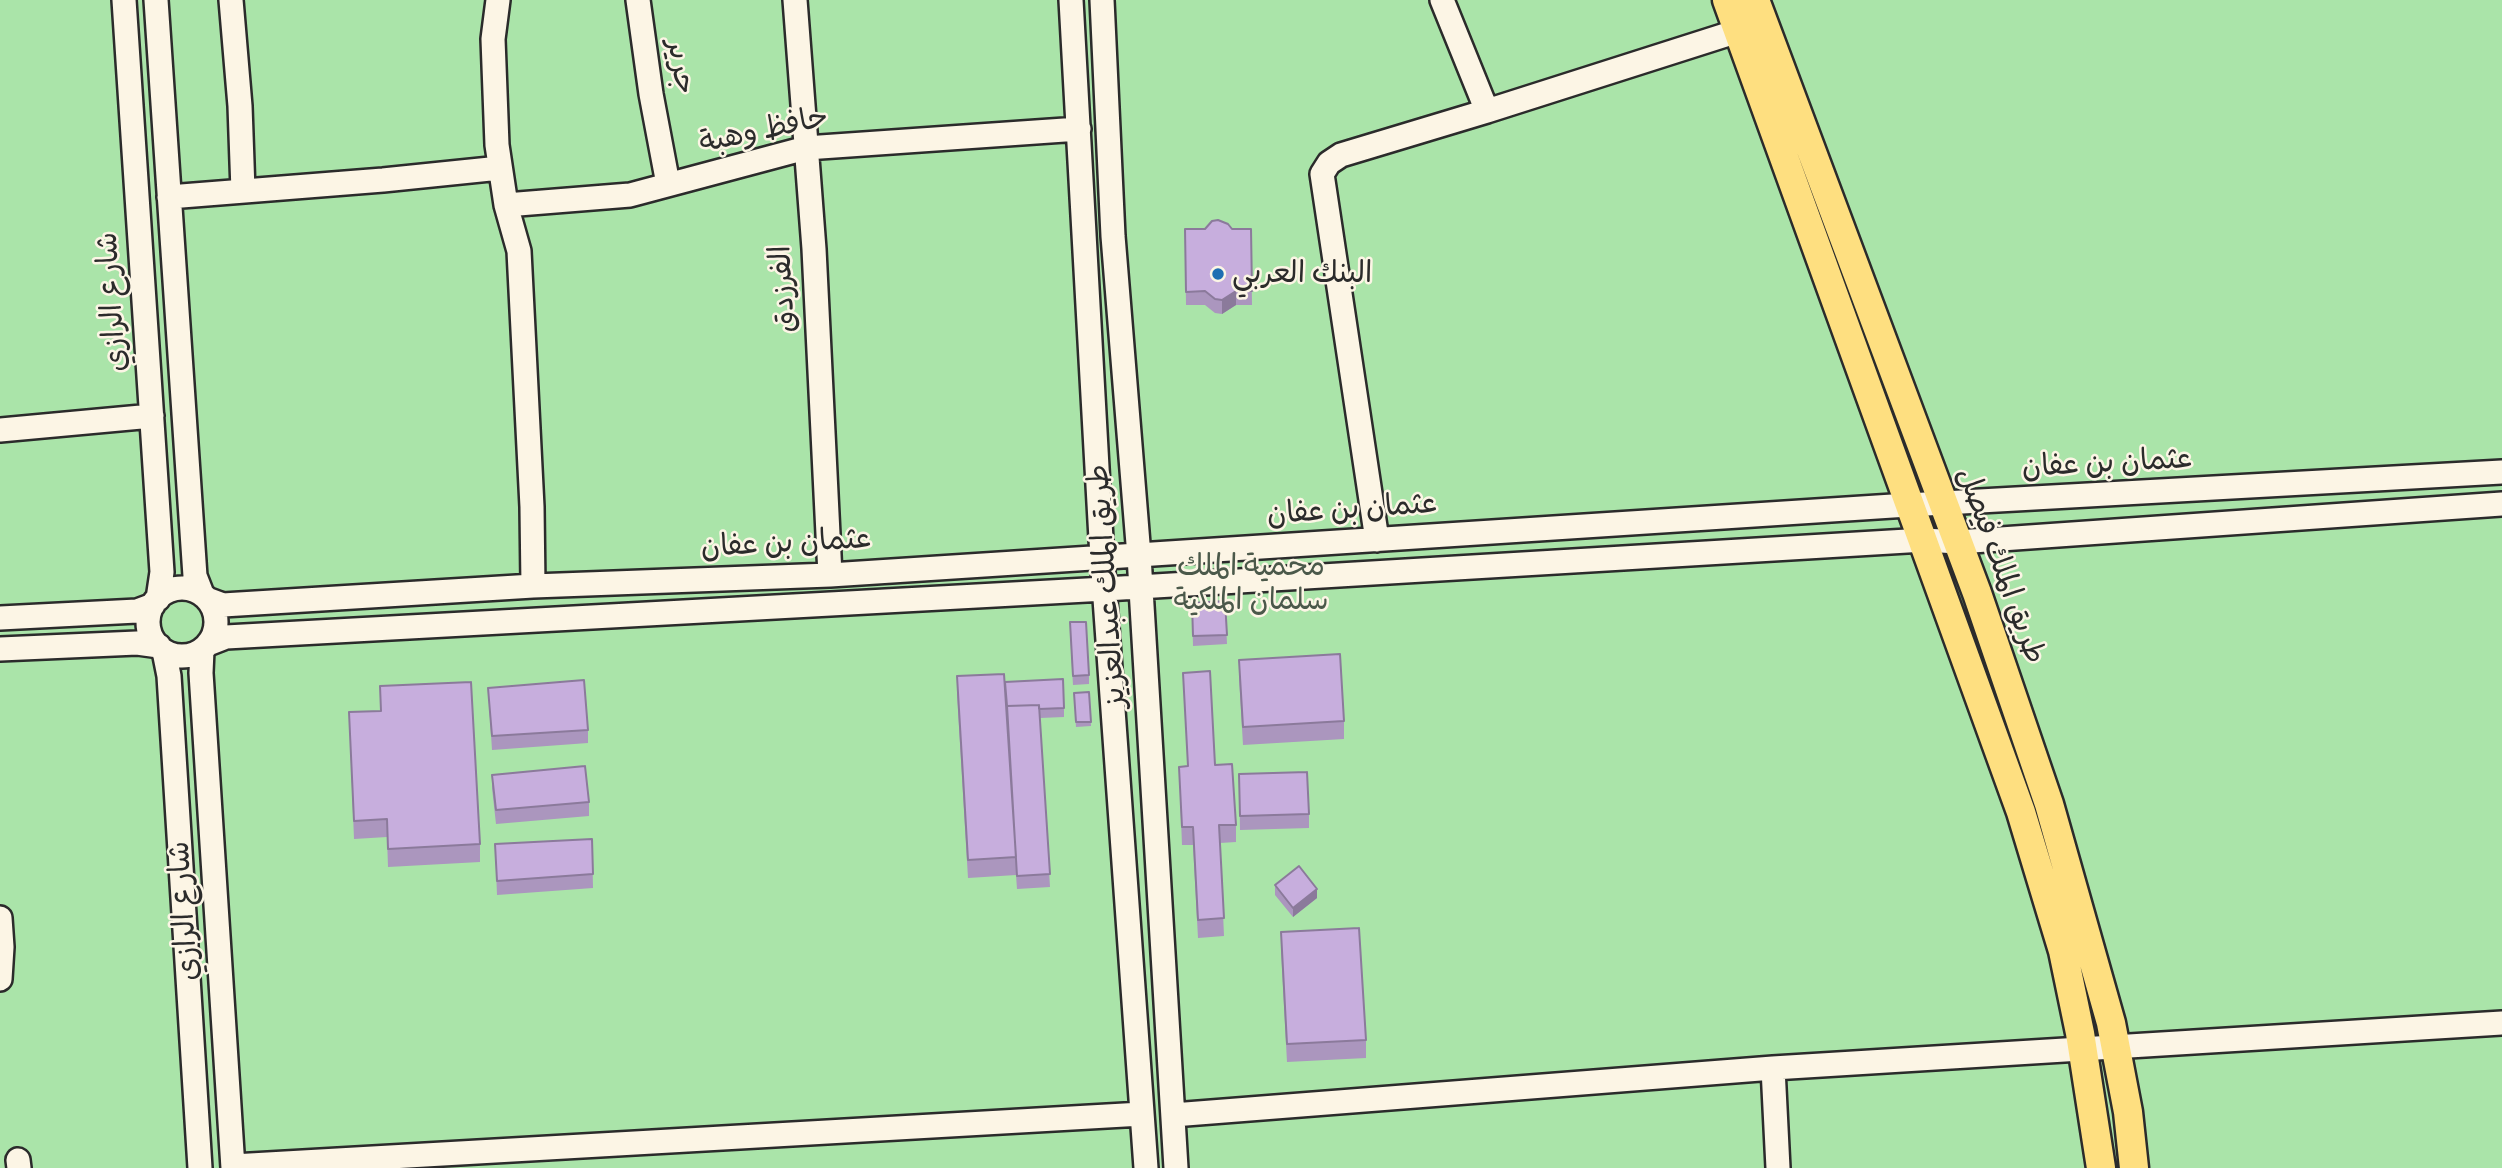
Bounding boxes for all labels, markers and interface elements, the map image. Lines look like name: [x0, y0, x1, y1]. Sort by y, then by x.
street label: جرير: [658, 37, 702, 97]
street label: حافظ وهبة: [696, 100, 832, 162]
street label: شارع الرازي: [90, 231, 136, 373]
street label: الفرزدق: [764, 244, 804, 334]
place label: البنك العربي: [1232, 256, 1372, 292]
marker: البنك العربي: [1210, 266, 1226, 282]
street label: عثمان بن عفان: [2021, 442, 2193, 486]
street label: طريق الملك عبدالعزيز: [1082, 463, 1134, 709]
street label: طريق الملك فيصل: [1948, 463, 2052, 669]
street label: عثمان بن عفان: [1266, 486, 1438, 534]
street label: عثمان بن عفان: [700, 522, 872, 566]
park label: محمية الملك سلمان الملكية: [1173, 549, 1329, 620]
street label: شارع الرازي: [162, 840, 208, 982]

